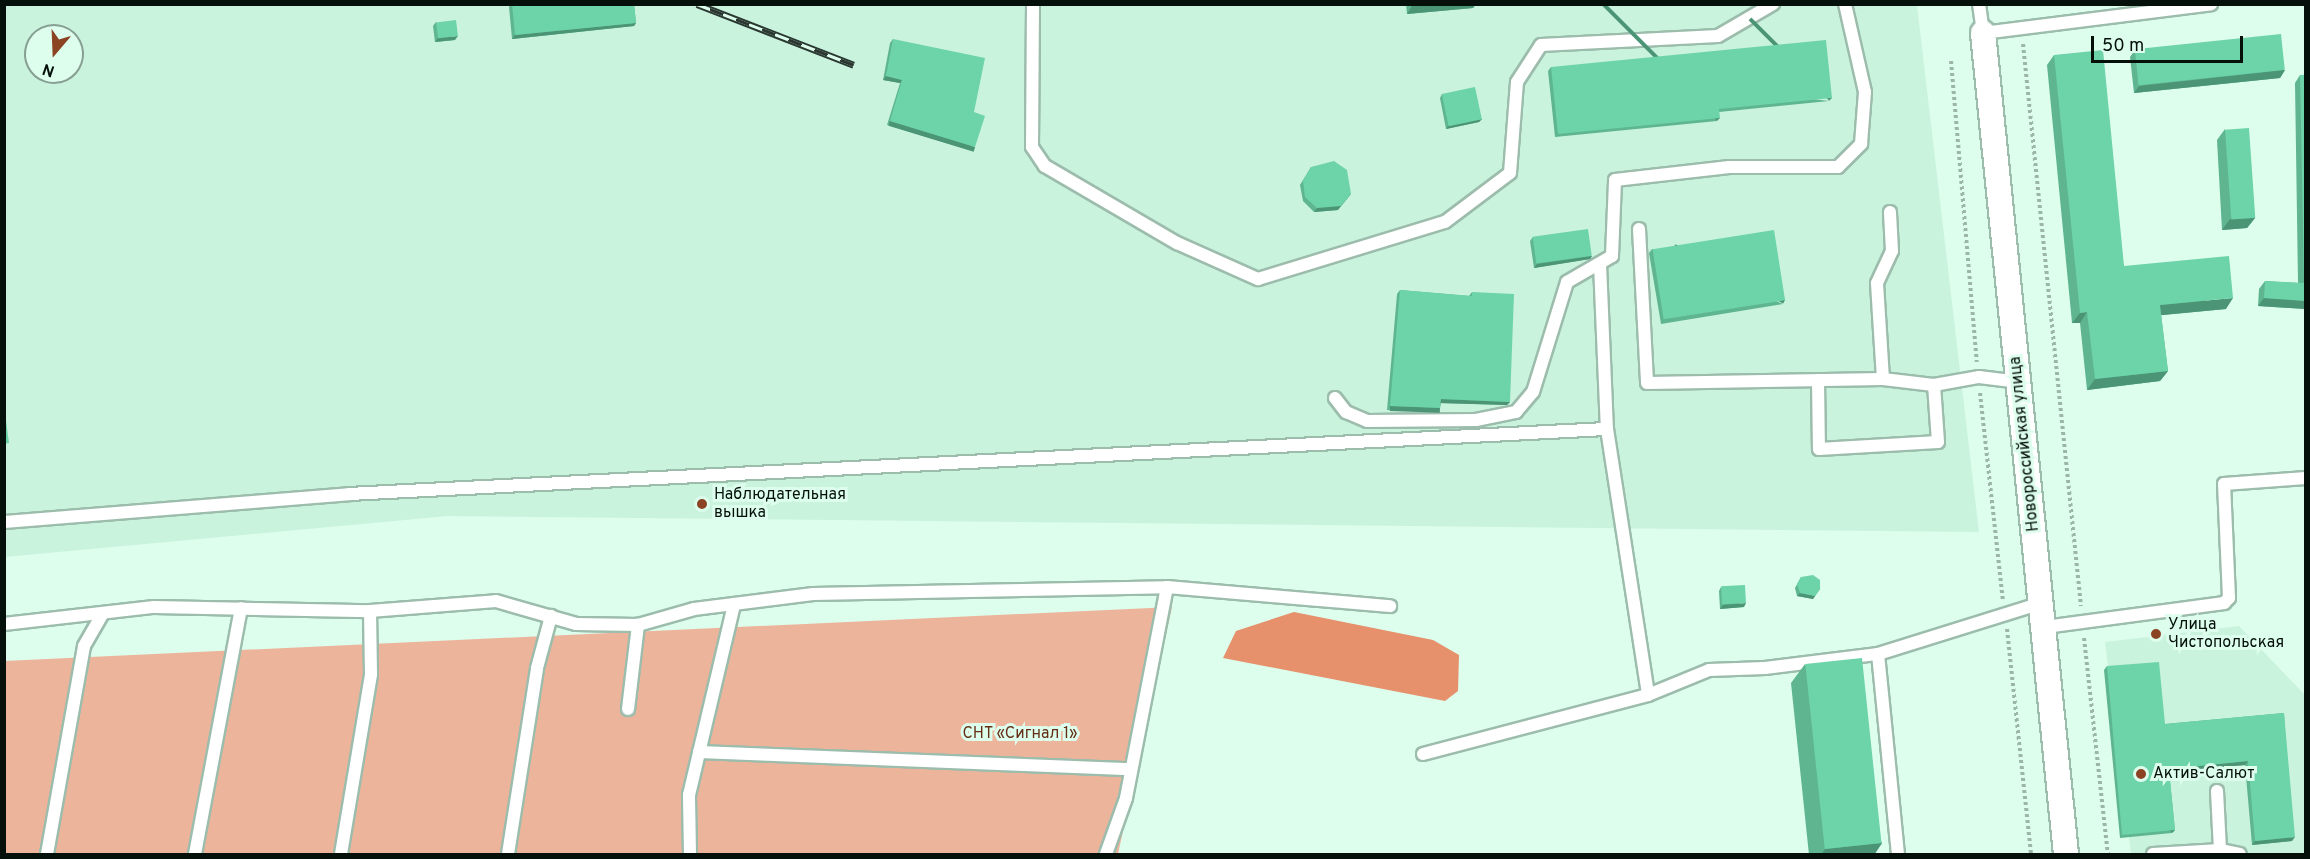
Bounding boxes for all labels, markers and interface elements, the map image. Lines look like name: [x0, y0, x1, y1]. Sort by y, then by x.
north arrow: [24, 24, 84, 84]
scale bar: [2094, 24, 2246, 62]
text: 50 m: [2102, 35, 2144, 58]
text: N: [40, 58, 57, 80]
street label: Новороссийская улица: [2006, 356, 2044, 532]
place label: Наблюдательная вышка: [714, 485, 846, 523]
marker: Наблюдательная вышка: [695, 497, 709, 511]
place label: Улица Чистопольская: [2168, 615, 2284, 653]
marker: Улица Чистопольская: [2149, 627, 2163, 641]
park label: СНТ «Сигнал 1»: [962, 724, 1078, 744]
place label: Актив-Салют: [2153, 764, 2254, 784]
marker: Актив-Салют: [2134, 767, 2148, 781]

